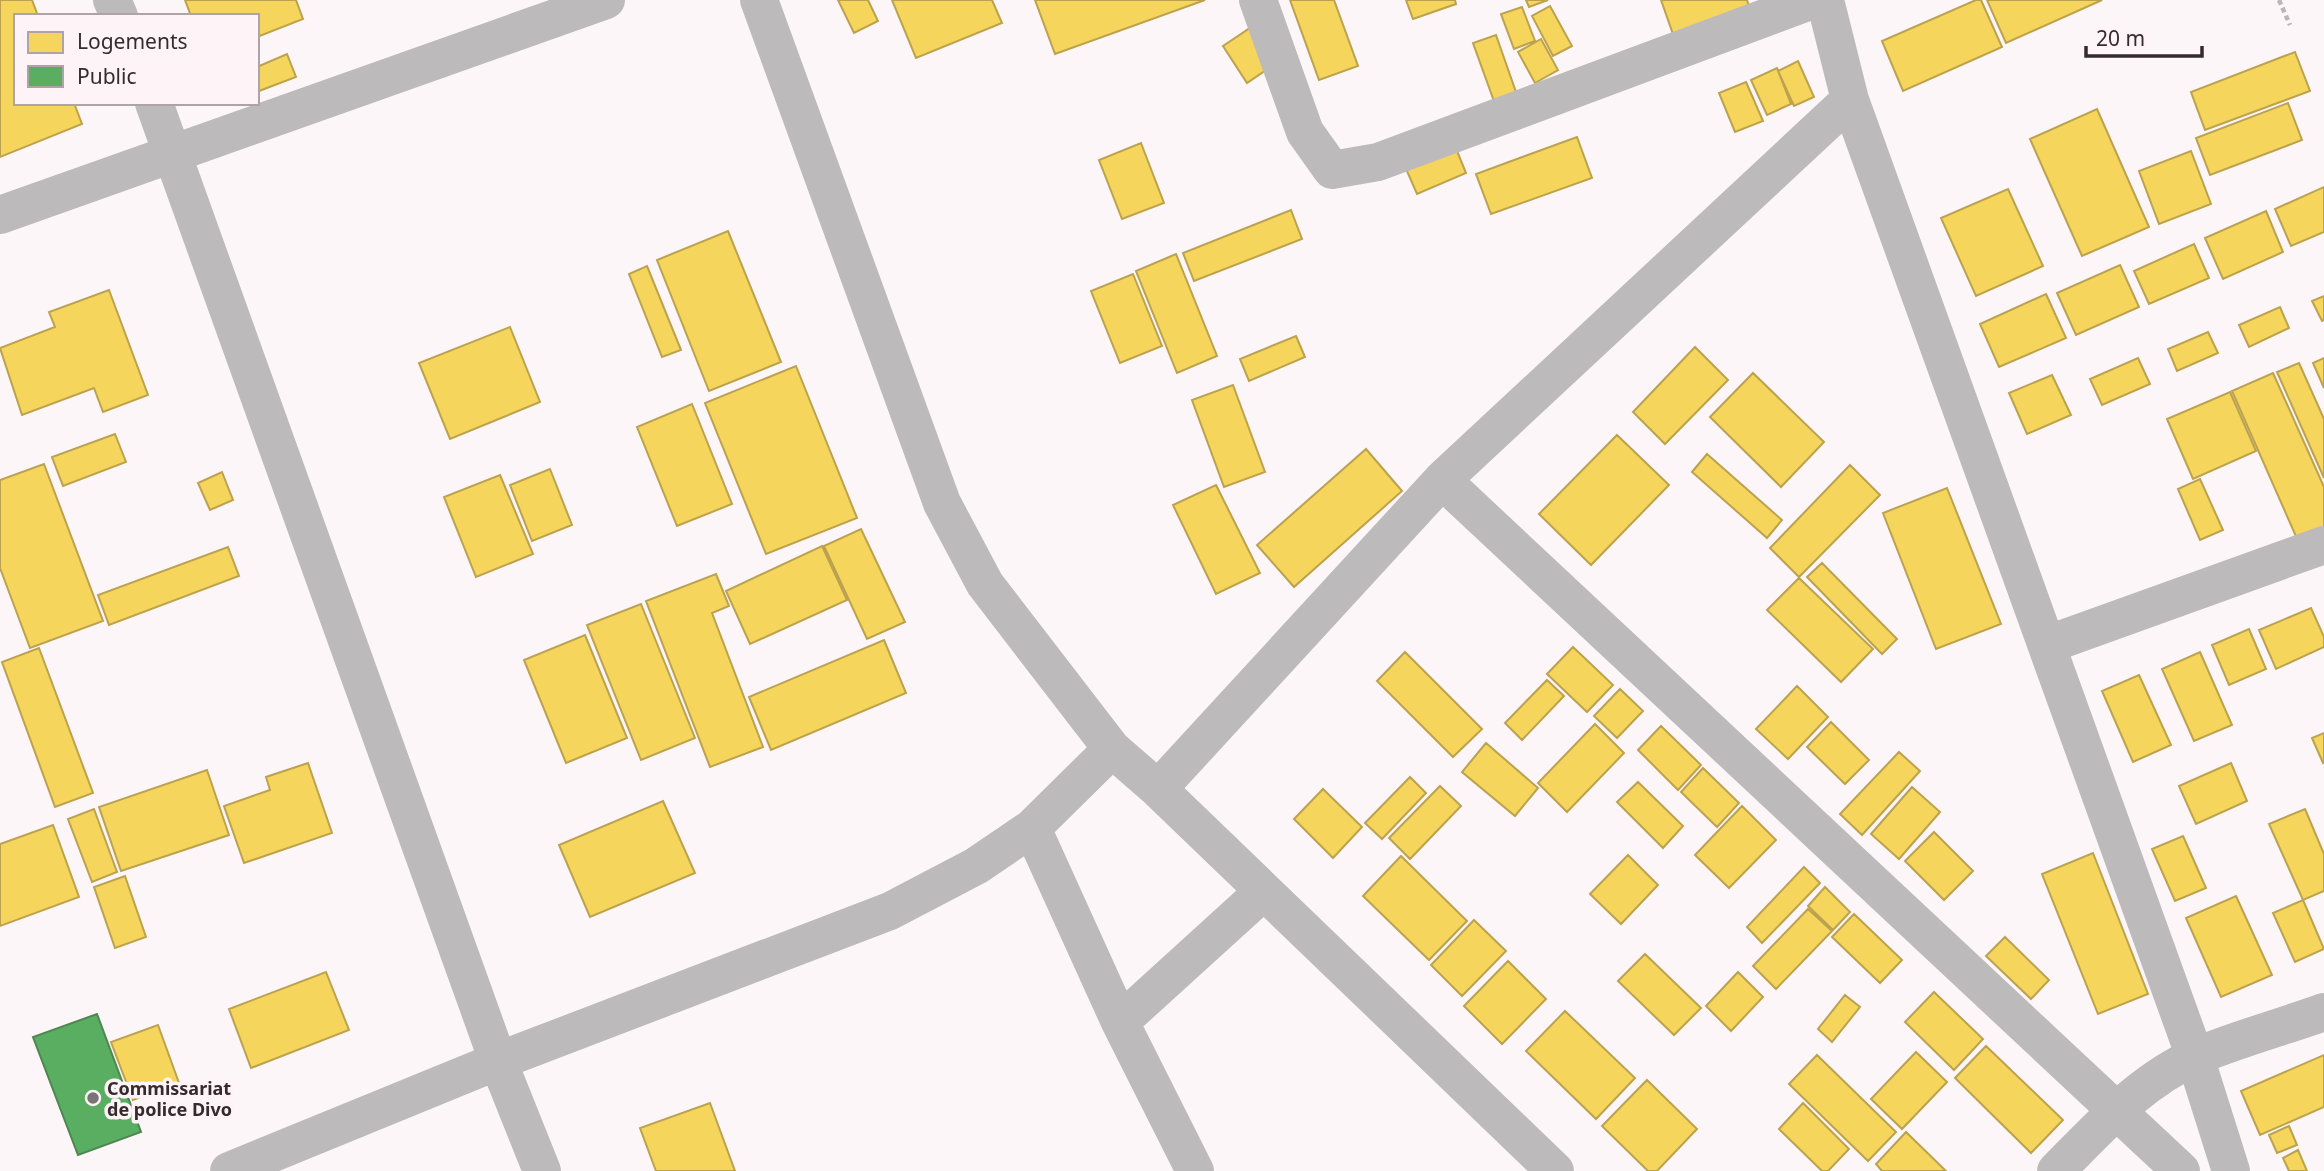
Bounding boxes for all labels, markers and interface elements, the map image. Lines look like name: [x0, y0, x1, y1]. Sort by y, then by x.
legend: [14, 14, 259, 105]
scale bar: [2086, 14, 2202, 58]
text: 20 m: [2096, 24, 2145, 52]
text: Logements: [77, 27, 188, 55]
text: Public: [77, 62, 137, 90]
place label: Commissariat de police Divo: [107, 1076, 232, 1121]
marker: Commissariat de police Divo: [85, 1090, 101, 1106]

